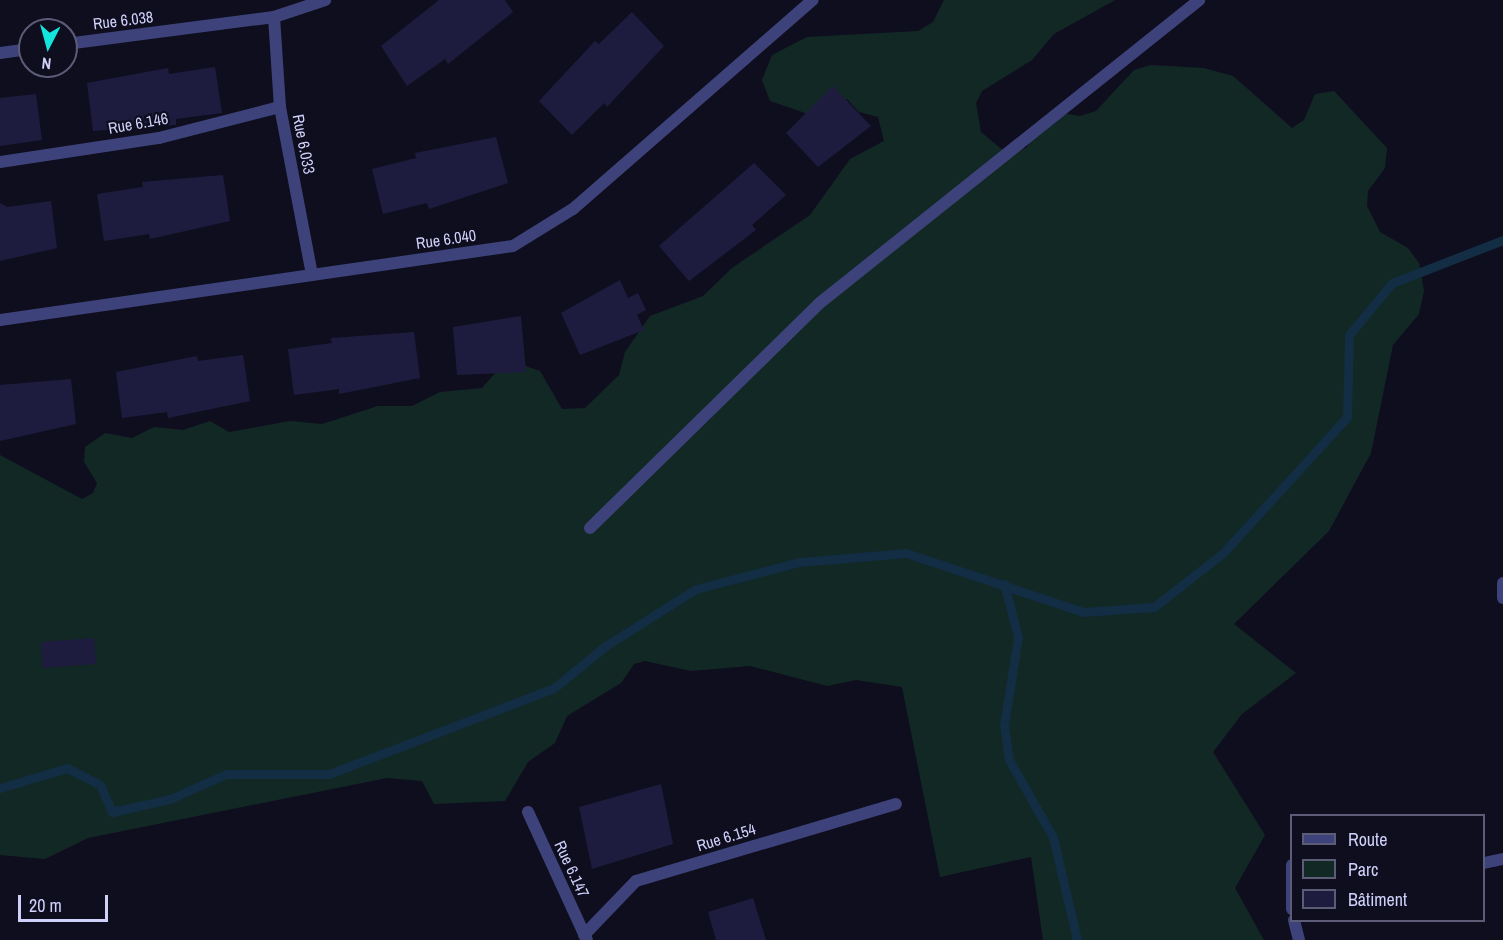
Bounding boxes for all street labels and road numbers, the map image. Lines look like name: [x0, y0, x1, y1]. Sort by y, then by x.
street label: Rue 6.038: [92, 7, 154, 33]
street label: Rue 6.146: [107, 108, 169, 138]
street label: Rue 6.033: [289, 112, 319, 176]
street label: Rue 6.040: [415, 225, 477, 253]
street label: Rue 6.154: [694, 819, 758, 855]
street label: Rue 6.147: [551, 838, 593, 900]

